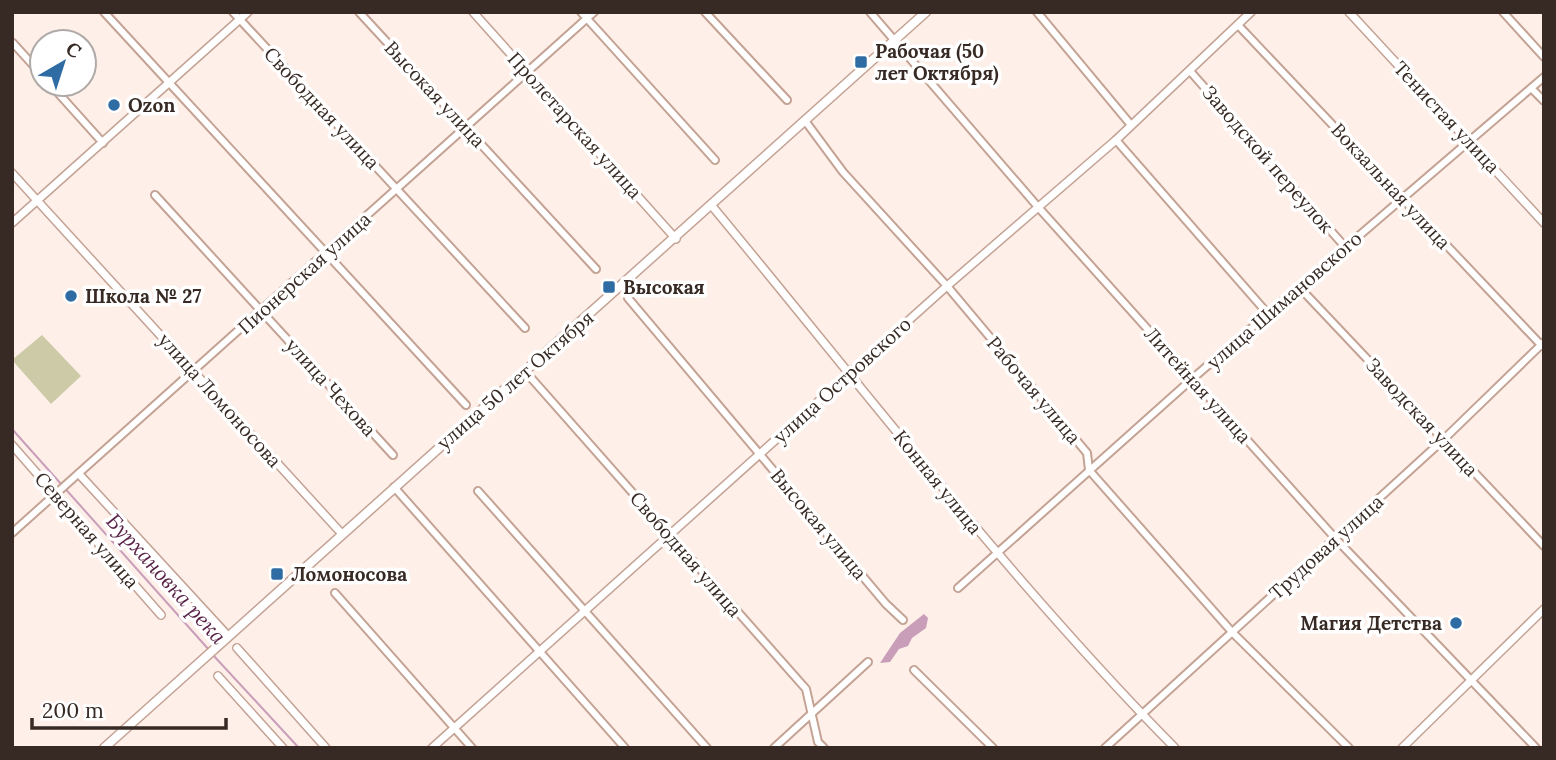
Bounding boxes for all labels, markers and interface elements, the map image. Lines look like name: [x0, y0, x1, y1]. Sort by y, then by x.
north arrow: [28, 28, 98, 98]
text: С: [61, 36, 86, 63]
street label: Высокая улица: [379, 36, 491, 152]
place label: Рабочая (50 лет Октября): [875, 39, 999, 86]
street label: Свободная улица: [259, 42, 385, 174]
street label: Пролетарская улица: [503, 47, 647, 203]
marker: Рабочая (50 лет Октября): [853, 54, 869, 70]
street label: Тенистая улица: [1389, 56, 1505, 178]
street label: Заводской переулок: [1197, 80, 1339, 238]
place label: Ozon: [128, 93, 175, 117]
marker: Ozon: [106, 97, 122, 113]
street label: Вокзальная улица: [1326, 118, 1456, 254]
street label: Пионерская улица: [232, 207, 376, 339]
street label: улица Шимановского: [1201, 226, 1367, 374]
place label: Высокая: [623, 275, 705, 299]
marker: Высокая: [601, 279, 617, 295]
place label: Школа № 27: [85, 284, 201, 308]
marker: Школа № 27: [63, 288, 79, 304]
street label: улица 50 лет Октября: [432, 305, 598, 455]
street label: улица Островского: [768, 312, 916, 448]
street label: Литейная улица: [1139, 322, 1257, 448]
street label: улица Ломоносова: [153, 328, 287, 472]
street label: Рабочая улица: [982, 331, 1086, 449]
street label: улица Чехова: [281, 333, 381, 441]
street label: Заводская улица: [1361, 353, 1483, 482]
street label: Конная улица: [889, 425, 987, 539]
street label: Высокая улица: [766, 464, 872, 584]
street label: Северная улица: [30, 467, 144, 593]
street label: Свободная улица: [625, 486, 747, 622]
street label: Трудовая улица: [1264, 489, 1388, 605]
water label: Бурхановка река: [101, 508, 232, 650]
place label: Ломоносова: [291, 562, 407, 586]
marker: Ломоносова: [269, 566, 285, 582]
place label: Магия Детства: [1300, 611, 1442, 635]
marker: Магия Детства: [1448, 615, 1464, 631]
scale bar: [32, 686, 226, 730]
text: 200 m: [42, 697, 104, 724]

